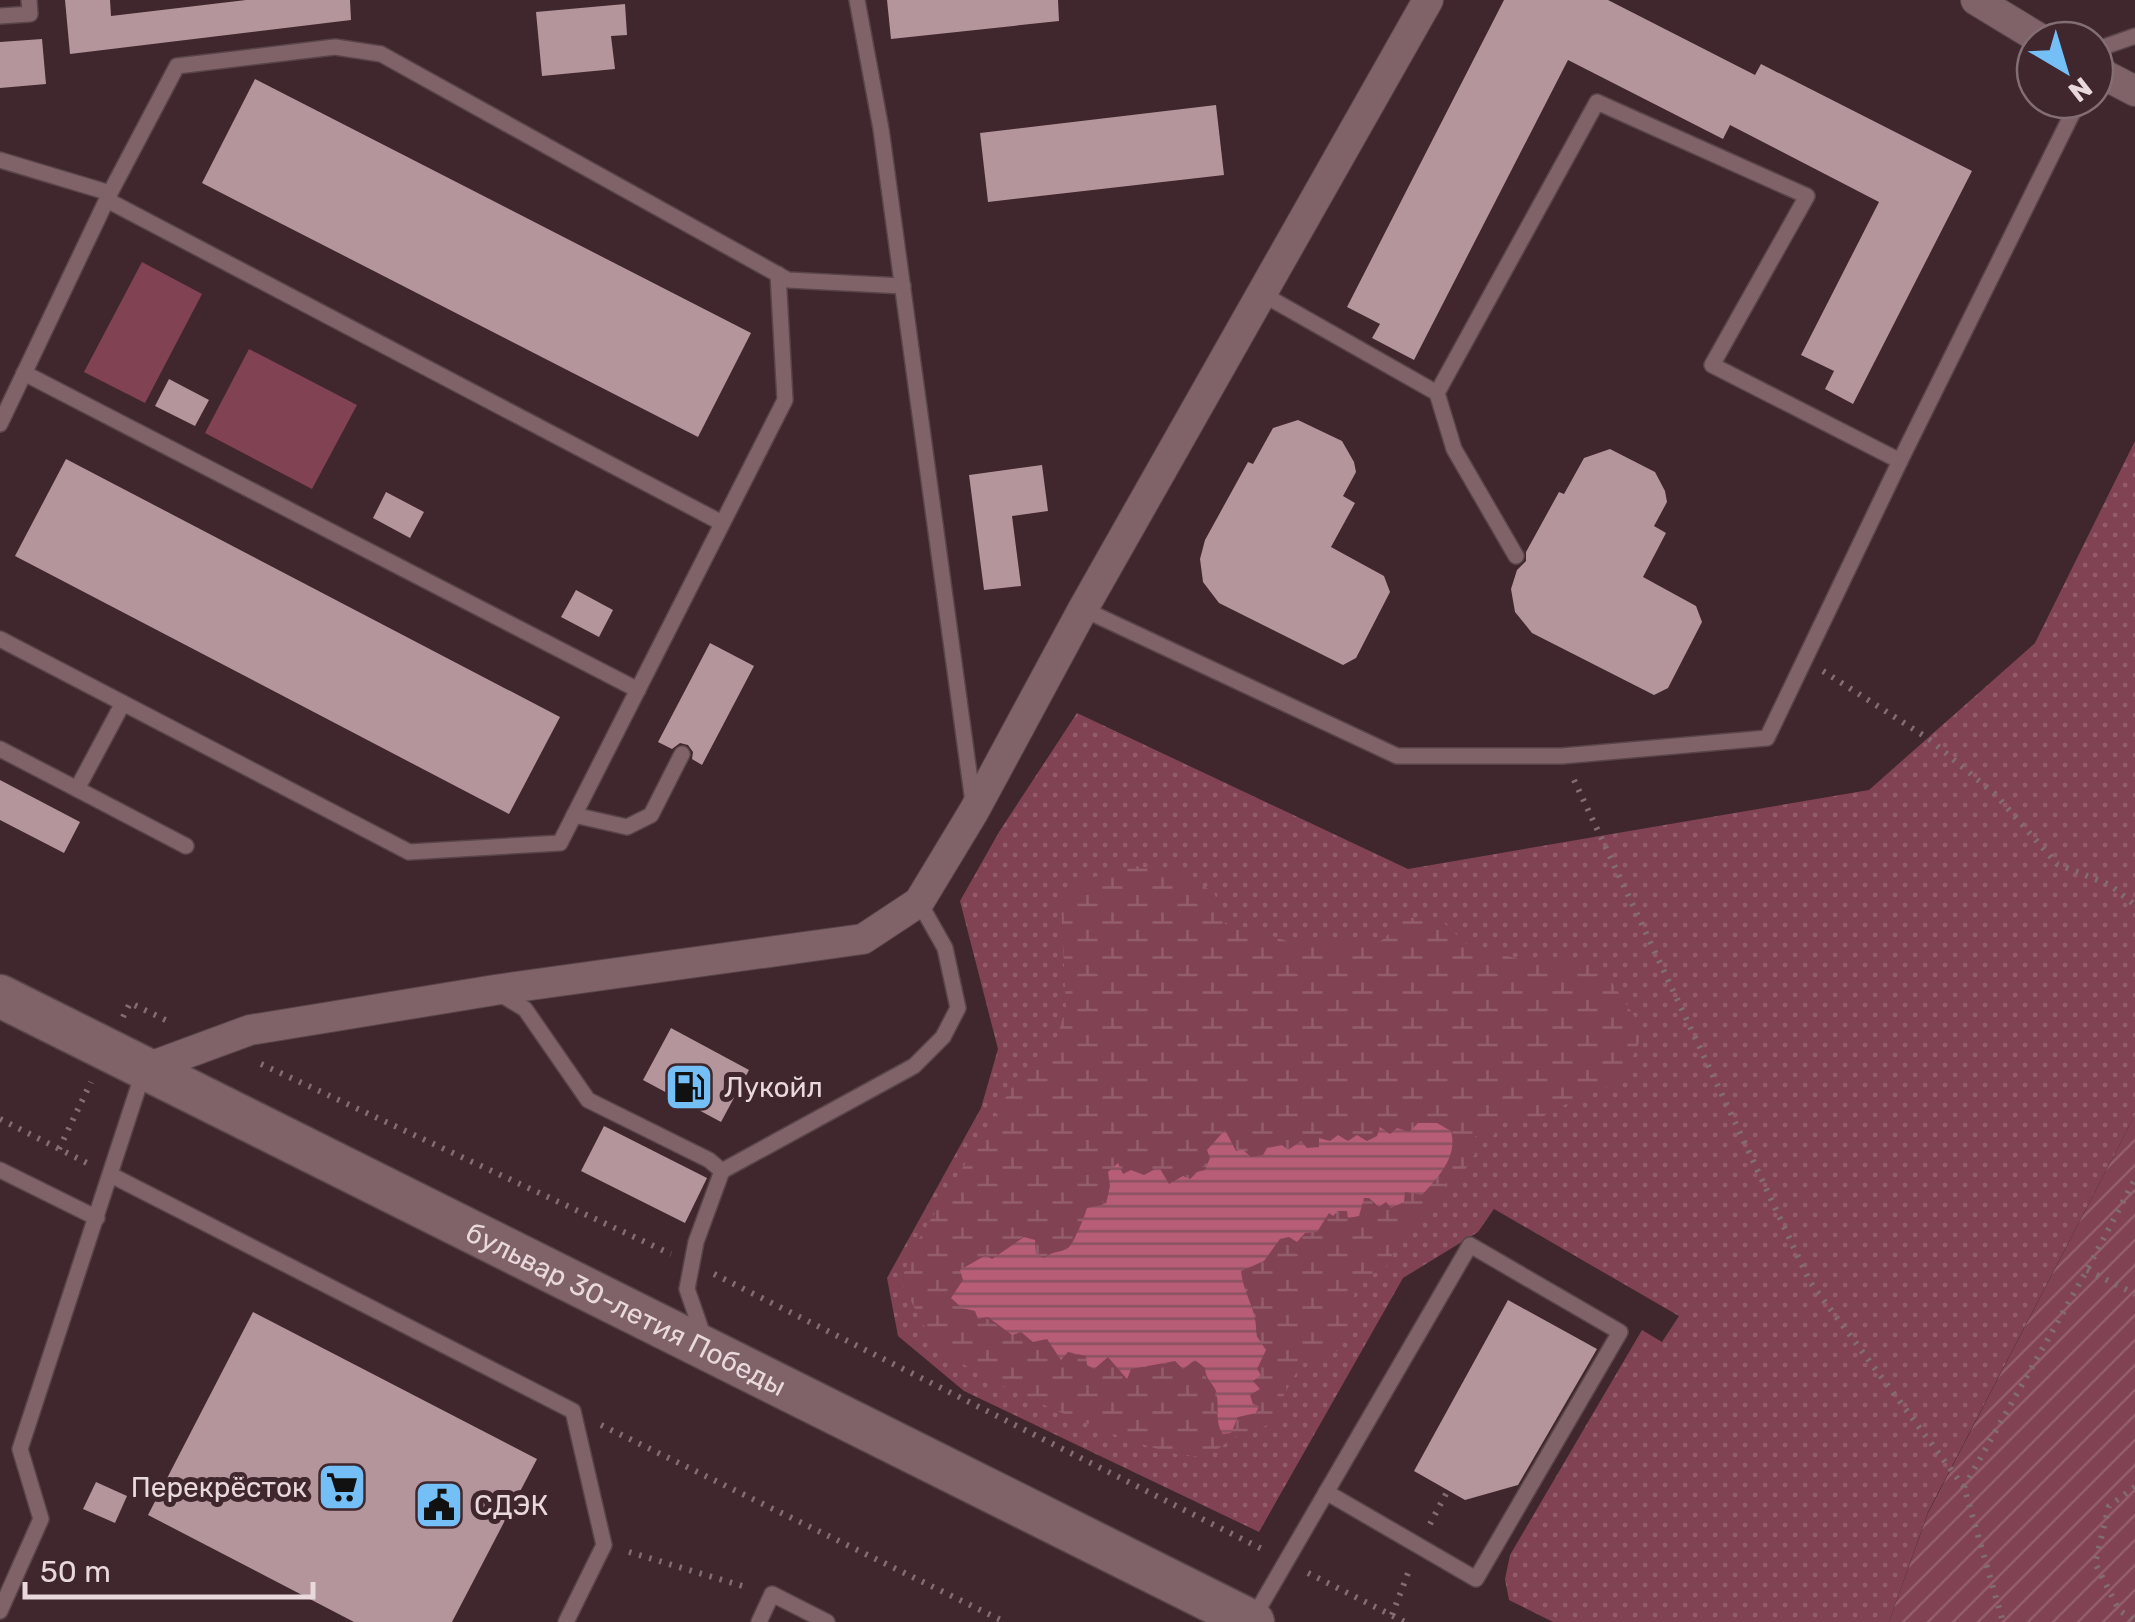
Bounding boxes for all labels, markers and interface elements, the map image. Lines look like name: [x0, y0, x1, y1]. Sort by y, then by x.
north arrow: [2015, 20, 2115, 120]
text: N: [2062, 70, 2098, 109]
fuel station icon: Лукойл: [663, 1061, 715, 1113]
place label: Лукойл: [724, 1071, 823, 1104]
street label: бульвар 30-летия Победы: [461, 1215, 792, 1403]
supermarket icon: Перекрёсток: [316, 1461, 368, 1513]
place label: Перекрёсток: [131, 1471, 307, 1504]
public building icon: СДЭК: [413, 1479, 465, 1531]
place label: СДЭК: [474, 1489, 548, 1522]
scale bar: [25, 1537, 312, 1599]
text: 50 m: [40, 1554, 111, 1590]

